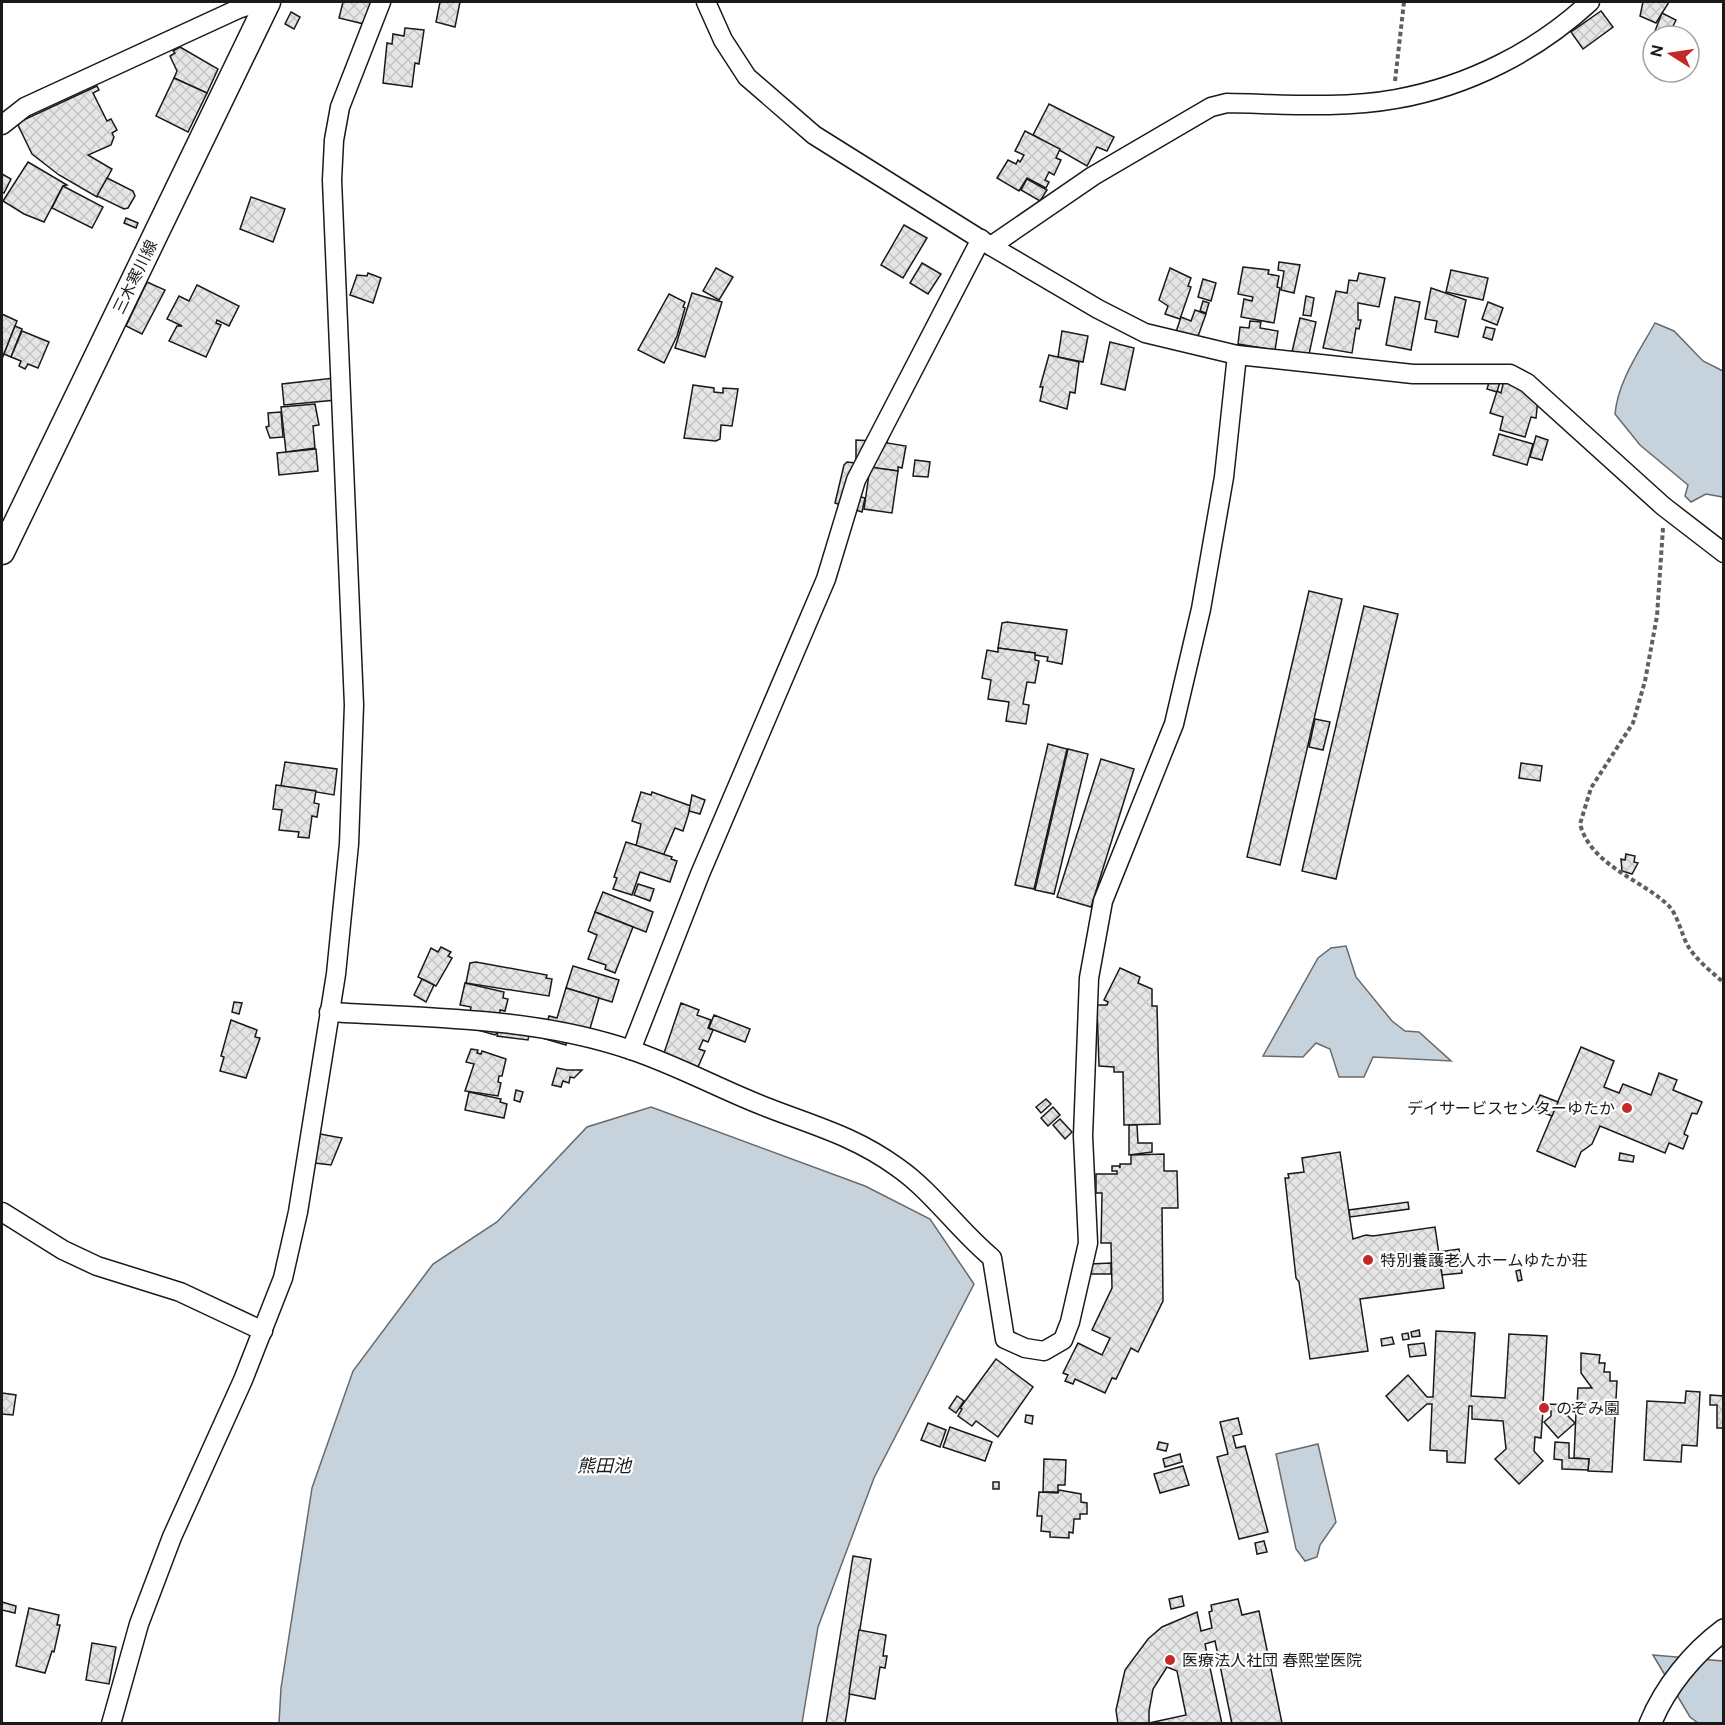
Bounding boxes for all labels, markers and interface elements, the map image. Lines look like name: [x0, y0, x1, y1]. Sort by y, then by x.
north arrow: [1641, 24, 1701, 84]
text: N: [1645, 43, 1668, 59]
street label: 三木寒川線: [108, 236, 162, 318]
place label: デイサービスセンターゆたか: [1407, 1098, 1615, 1119]
marker: デイサービスセンターゆたか: [1620, 1101, 1634, 1115]
place label: 特別養護老人ホームゆたか荘: [1380, 1250, 1588, 1271]
marker: 特別養護老人ホームゆたか荘: [1361, 1253, 1375, 1267]
place label: のぞみ園: [1556, 1398, 1620, 1419]
marker: のぞみ園: [1537, 1401, 1551, 1415]
water label: 熊田池: [577, 1454, 633, 1478]
place label: 医療法人社団 春熙堂医院: [1182, 1650, 1362, 1671]
marker: 医療法人社団 春熙堂医院: [1163, 1653, 1177, 1667]

